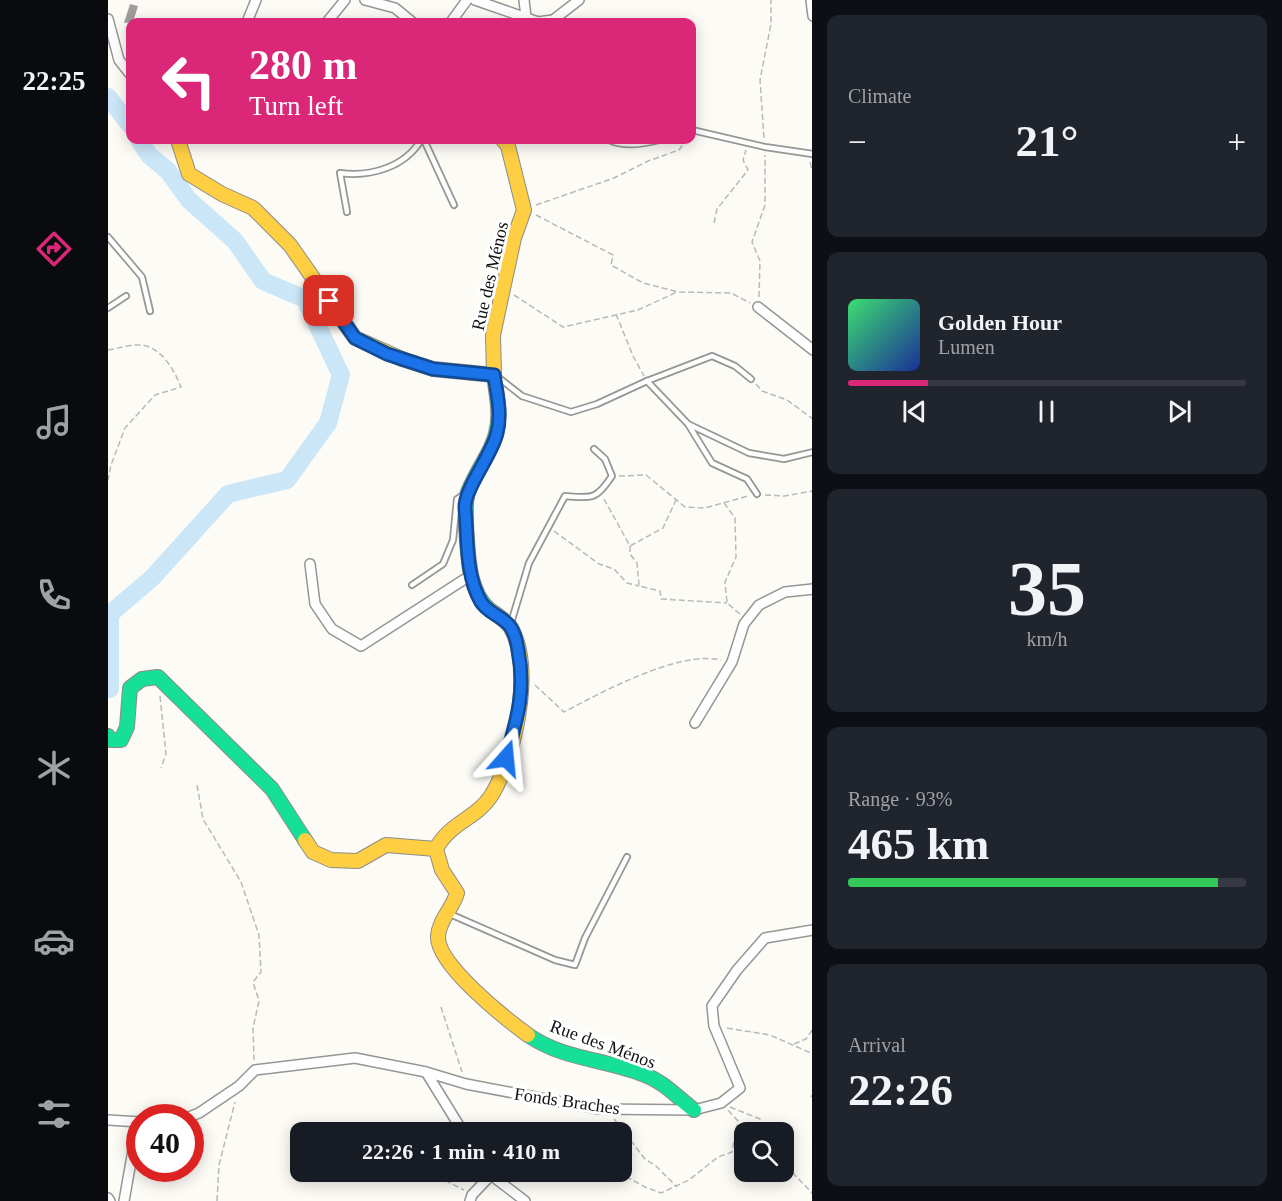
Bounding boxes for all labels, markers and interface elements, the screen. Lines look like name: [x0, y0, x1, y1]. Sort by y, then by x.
icon: left: [150, 42, 228, 120]
text: 280 m: [249, 42, 358, 88]
text: 22:25: [23, 66, 86, 96]
text: Climate: [848, 85, 911, 107]
text: Turn left: [249, 91, 343, 121]
text: 21°: [1016, 116, 1079, 166]
text: −: [848, 124, 867, 160]
text: +: [1227, 124, 1246, 160]
street label: Rue des Ménos: [468, 220, 512, 332]
icon: directions: [33, 228, 75, 270]
pin: [303, 275, 354, 326]
icon: arrive: [312, 284, 345, 317]
text: Golden Hour: [938, 310, 1062, 335]
text: Lumen: [938, 336, 995, 358]
icon: previous: [898, 395, 931, 428]
icon: pause: [1030, 395, 1063, 428]
icon: next: [1163, 395, 1196, 428]
icon: music: [33, 401, 75, 443]
text: 35: [1008, 545, 1086, 632]
icon: phone: [33, 574, 75, 616]
text: km/h: [1026, 628, 1068, 650]
position arrow: [474, 726, 538, 790]
icon: climate: [33, 747, 75, 789]
text: Range · 93%: [848, 788, 952, 810]
text: 465 km: [848, 819, 989, 869]
icon: car: [33, 920, 75, 962]
street label: Rue des Ménos: [547, 1016, 659, 1072]
text: Arrival: [848, 1034, 906, 1056]
text: 22:26: [848, 1065, 953, 1115]
street label: Fonds Braches: [513, 1084, 621, 1118]
icon: filters: [33, 1093, 75, 1135]
speed limit sign: 40: [126, 1104, 204, 1182]
map controls: [734, 1122, 794, 1182]
button: search: [734, 1122, 794, 1182]
text: 22:26 · 1 min · 410 m: [362, 1139, 560, 1164]

